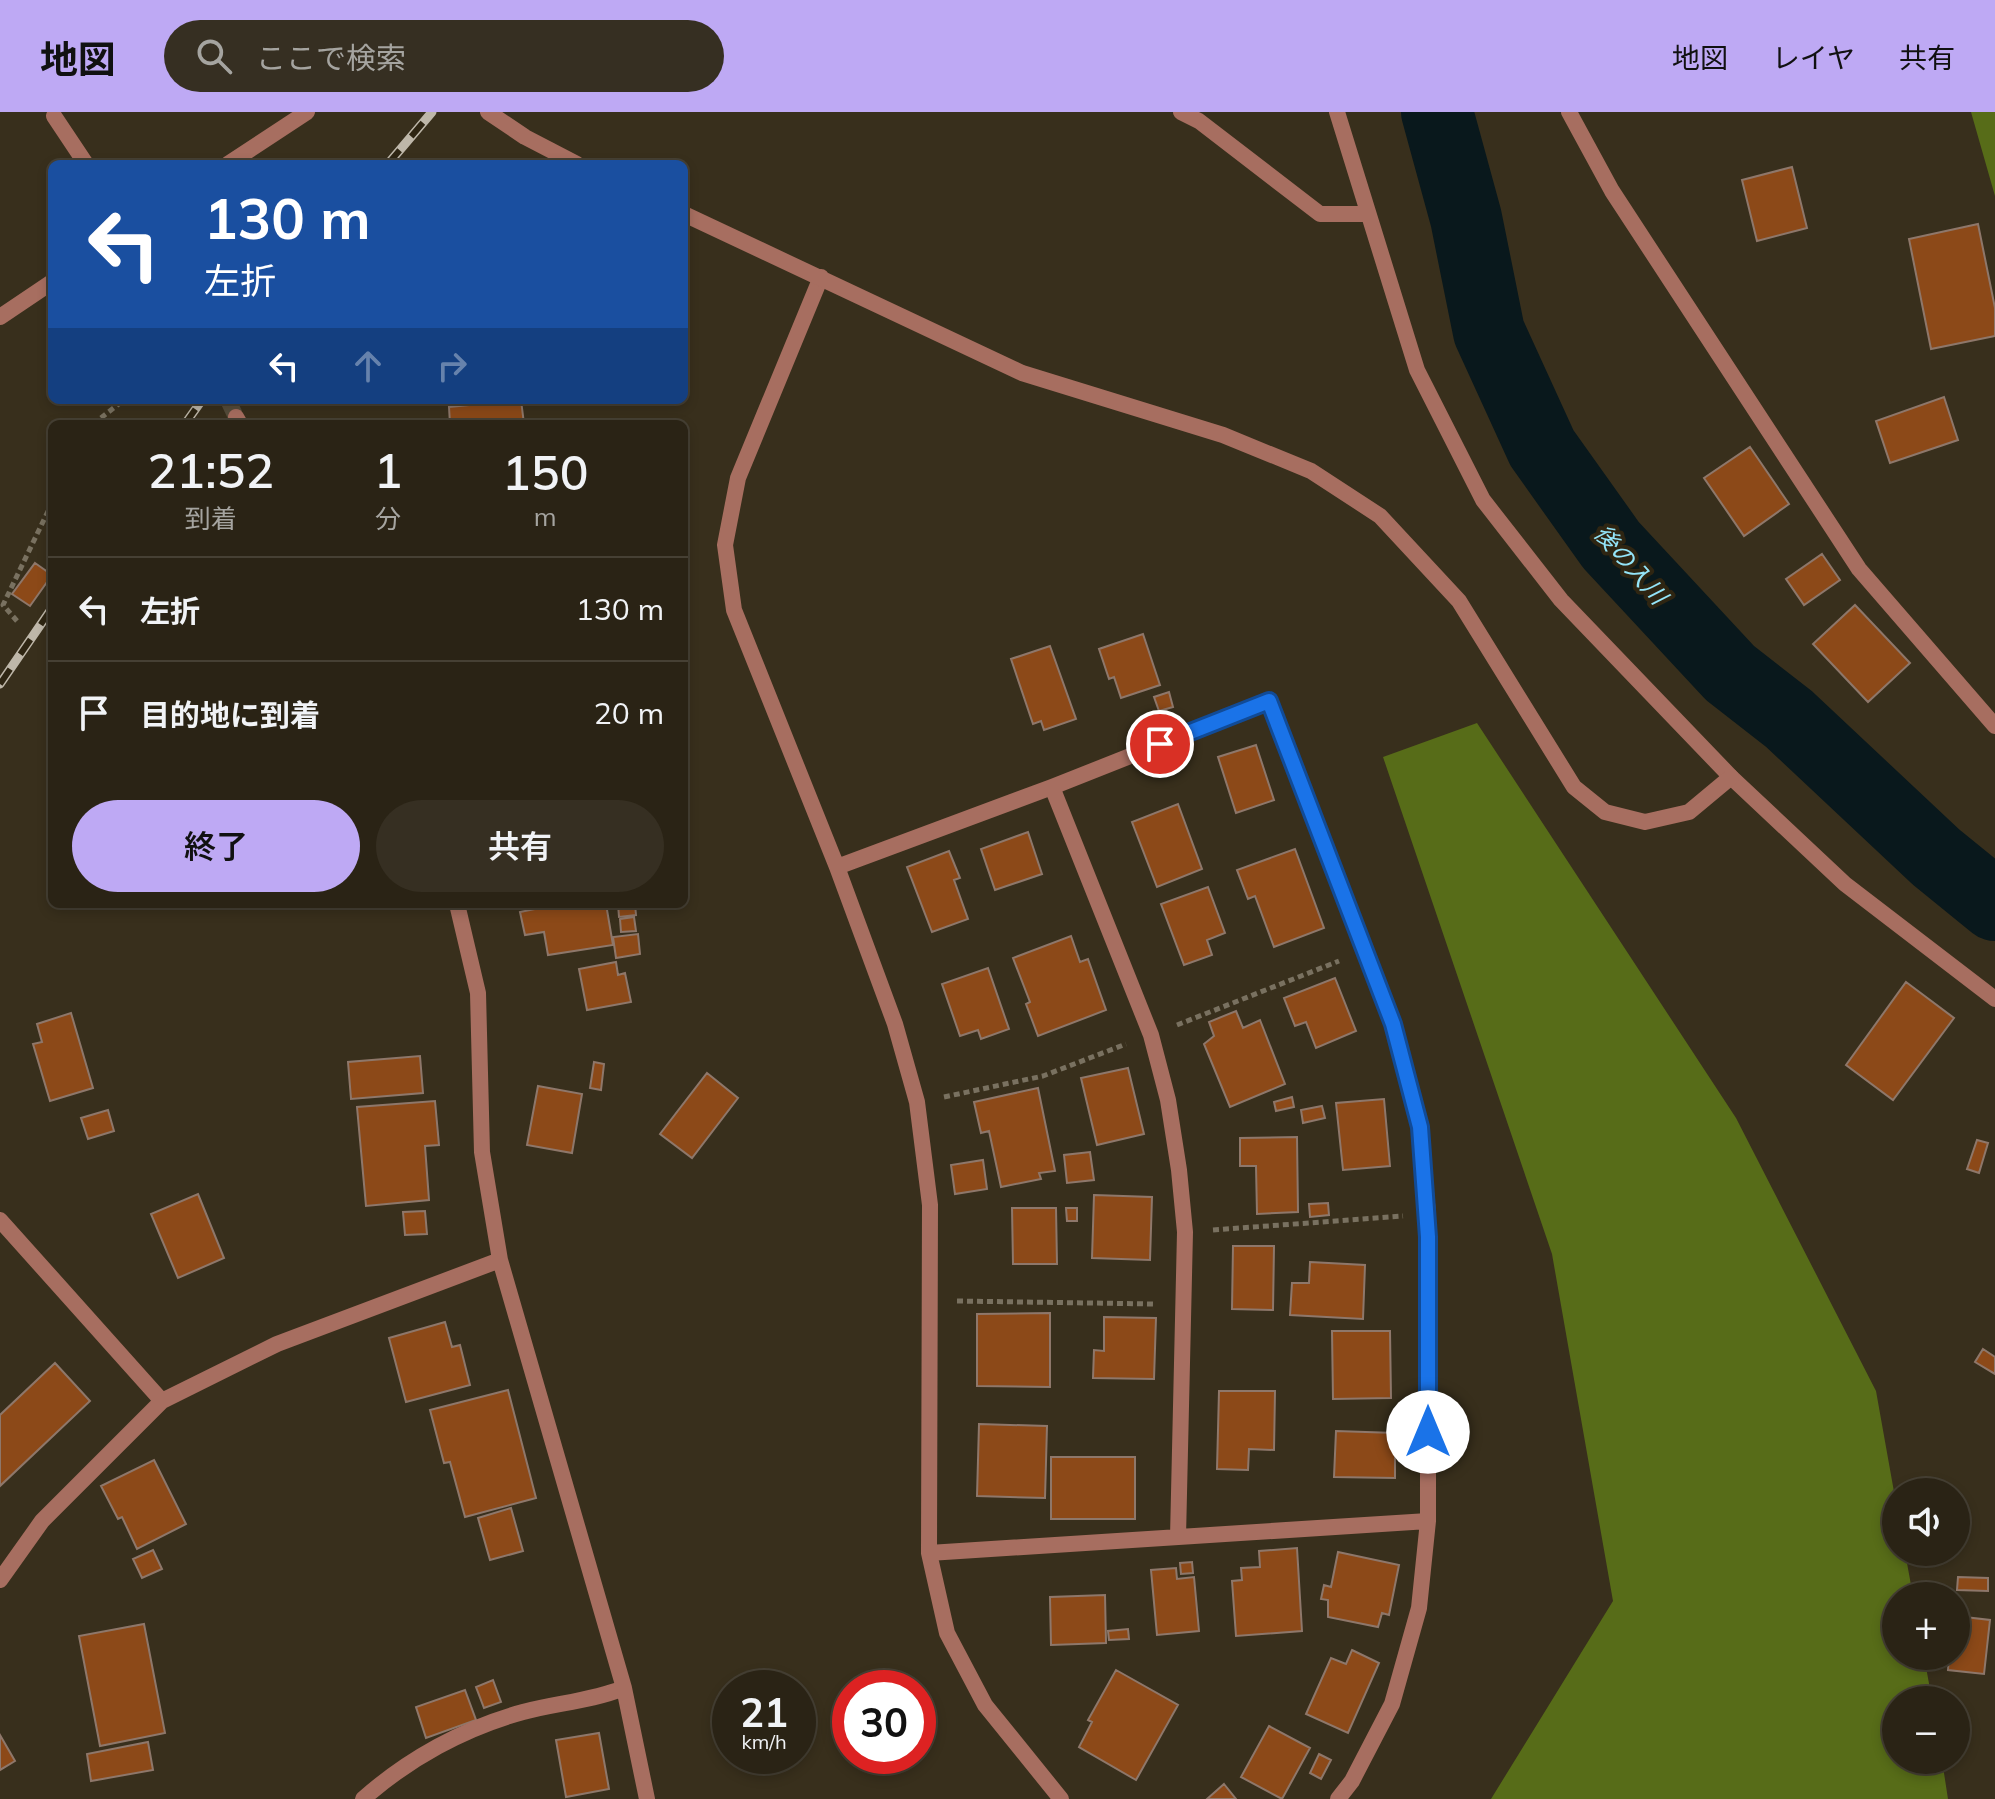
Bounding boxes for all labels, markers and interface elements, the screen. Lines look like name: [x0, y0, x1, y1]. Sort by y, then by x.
search box: [164, 20, 724, 92]
icon: search: [192, 34, 236, 78]
text: 地図: [40, 35, 116, 83]
text: ここで検索: [256, 39, 406, 77]
text: 地図: [1672, 40, 1728, 75]
text: レイヤ: [1772, 40, 1855, 75]
text: 共有: [1899, 40, 1955, 75]
text: 130 m: [204, 183, 371, 253]
icon: left: [72, 192, 176, 296]
text: 左折: [204, 258, 276, 303]
icon: left: [262, 344, 306, 388]
icon: ahead: [346, 344, 390, 388]
icon: right: [430, 344, 474, 388]
text: 21:52: [148, 440, 274, 500]
text: 1: [374, 440, 402, 500]
text: 150: [502, 442, 588, 502]
text: m: [534, 500, 557, 533]
text: 到着: [185, 502, 237, 535]
text: 分: [375, 502, 401, 535]
water label: 後の入川: [1588, 518, 1676, 612]
icon: left: [72, 587, 116, 631]
text: 130 m: [576, 590, 664, 628]
text: 左折: [140, 592, 200, 630]
icon: arrive: [72, 691, 116, 735]
text: 20 m: [594, 694, 664, 732]
text: 目的地に到着: [140, 696, 320, 734]
pin: [1126, 710, 1194, 778]
icon: arrive: [1138, 722, 1182, 766]
button: 終了: [72, 800, 360, 892]
button: 共有: [376, 800, 664, 892]
position arrow: [1386, 1390, 1470, 1474]
map controls: [1882, 1478, 1970, 1774]
button: sound: [1882, 1478, 1970, 1566]
button: +: [1882, 1582, 1970, 1670]
speed limit sign: 30: [832, 1670, 936, 1774]
button: −: [1882, 1686, 1970, 1774]
text: 21: [740, 1687, 788, 1737]
text: km/h: [741, 1729, 787, 1754]

